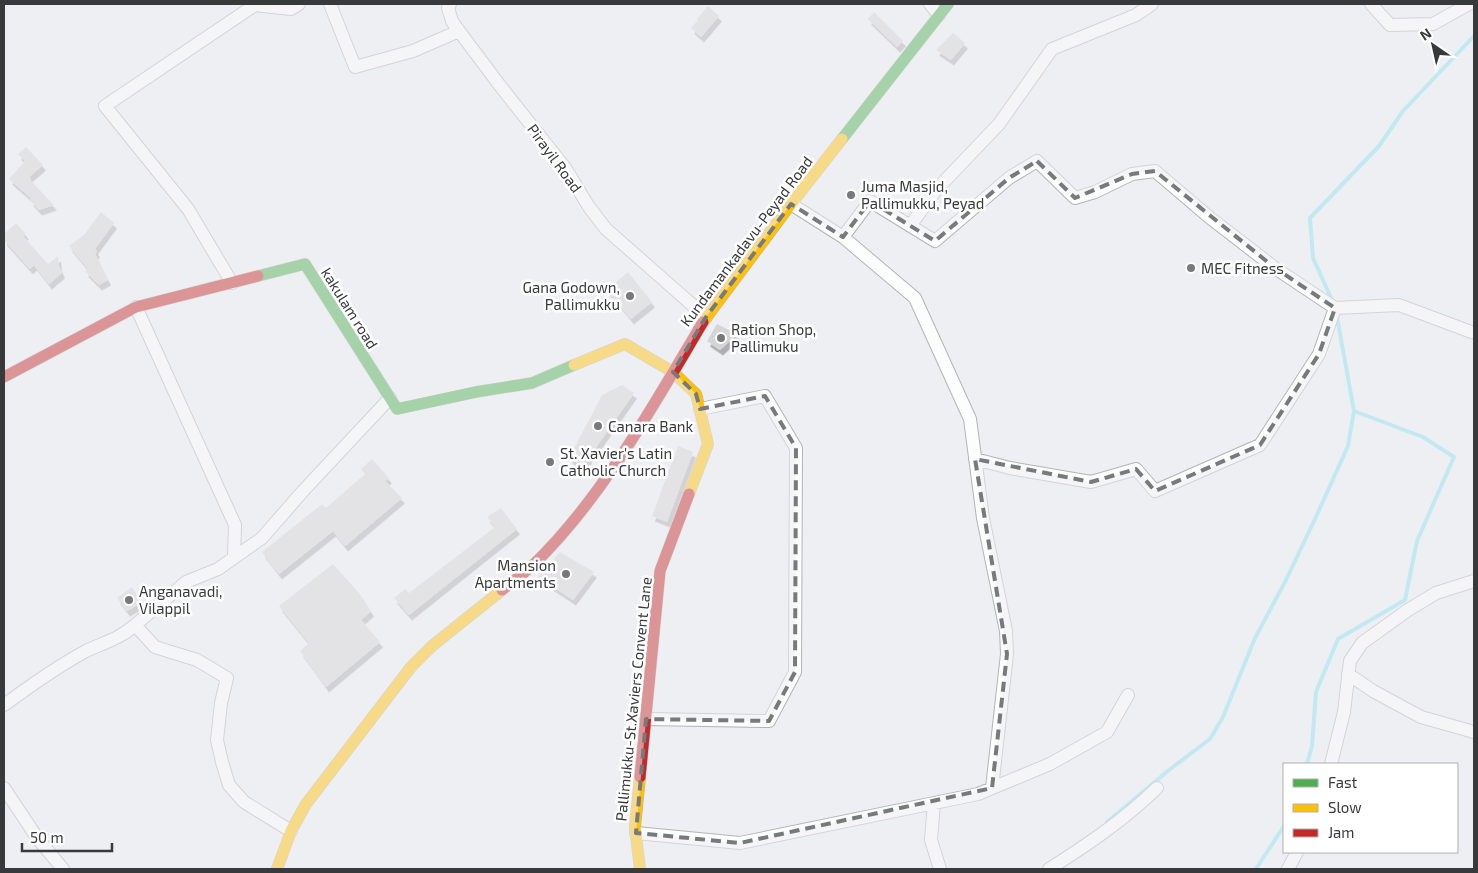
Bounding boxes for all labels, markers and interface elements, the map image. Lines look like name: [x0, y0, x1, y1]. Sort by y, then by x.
north arrow: [1408, 20, 1458, 70]
text: N: [1417, 24, 1434, 44]
street label: Pirayil Road: [524, 120, 586, 196]
street label: Kundamankadavu-Peyad Road: [676, 152, 816, 330]
place label: Juma Masjid, Pallimukku, Peyad: [861, 177, 984, 212]
marker: Juma Masjid, Pallimukku, Peyad: [845, 189, 857, 201]
place label: MEC Fitness: [1201, 259, 1284, 277]
marker: MEC Fitness: [1185, 262, 1197, 274]
street label: kakulam road: [318, 264, 382, 352]
place label: Gana Godown, Pallimukku: [523, 278, 620, 313]
marker: Gana Godown, Pallimukku: [624, 290, 636, 302]
place label: Ration Shop, Pallimuku: [731, 320, 816, 355]
marker: Ration Shop, Pallimuku: [715, 332, 727, 344]
place label: Canara Bank: [608, 417, 694, 435]
marker: Canara Bank: [592, 420, 604, 432]
place label: St. Xavier's Latin Catholic Church: [560, 444, 672, 479]
marker: St. Xavier's Latin Catholic Church: [544, 456, 556, 468]
place label: Mansion Apartments: [475, 556, 556, 591]
marker: Mansion Apartments: [560, 568, 572, 580]
street label: Pallimukku-St.Xaviers Convent Lane: [611, 576, 655, 822]
place label: Anganavadi, Vilappil: [139, 582, 222, 617]
marker: Anganavadi, Vilappil: [123, 594, 135, 606]
legend: [1283, 763, 1458, 853]
text: Fast: [1328, 773, 1358, 791]
text: Slow: [1328, 798, 1362, 816]
scale bar: [22, 820, 112, 852]
text: Jam: [1328, 823, 1354, 841]
text: 50 m: [30, 828, 64, 846]

